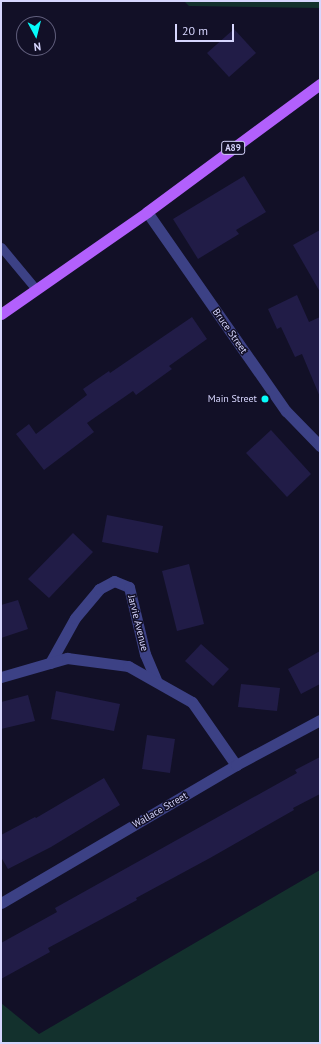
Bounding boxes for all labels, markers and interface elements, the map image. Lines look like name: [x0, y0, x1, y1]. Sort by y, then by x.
north arrow: [16, 16, 56, 56]
scale bar: [177, 16, 236, 42]
text: 20 m: [182, 23, 208, 38]
text: N: [33, 40, 42, 54]
road number: A89: [221, 141, 245, 155]
street label: Bruce Street: [210, 306, 250, 356]
place label: Main Street: [208, 393, 257, 405]
marker: Main Street: [260, 394, 270, 404]
street label: Jarvie Avenue: [125, 594, 151, 652]
street label: Wallace Street: [130, 790, 190, 830]

